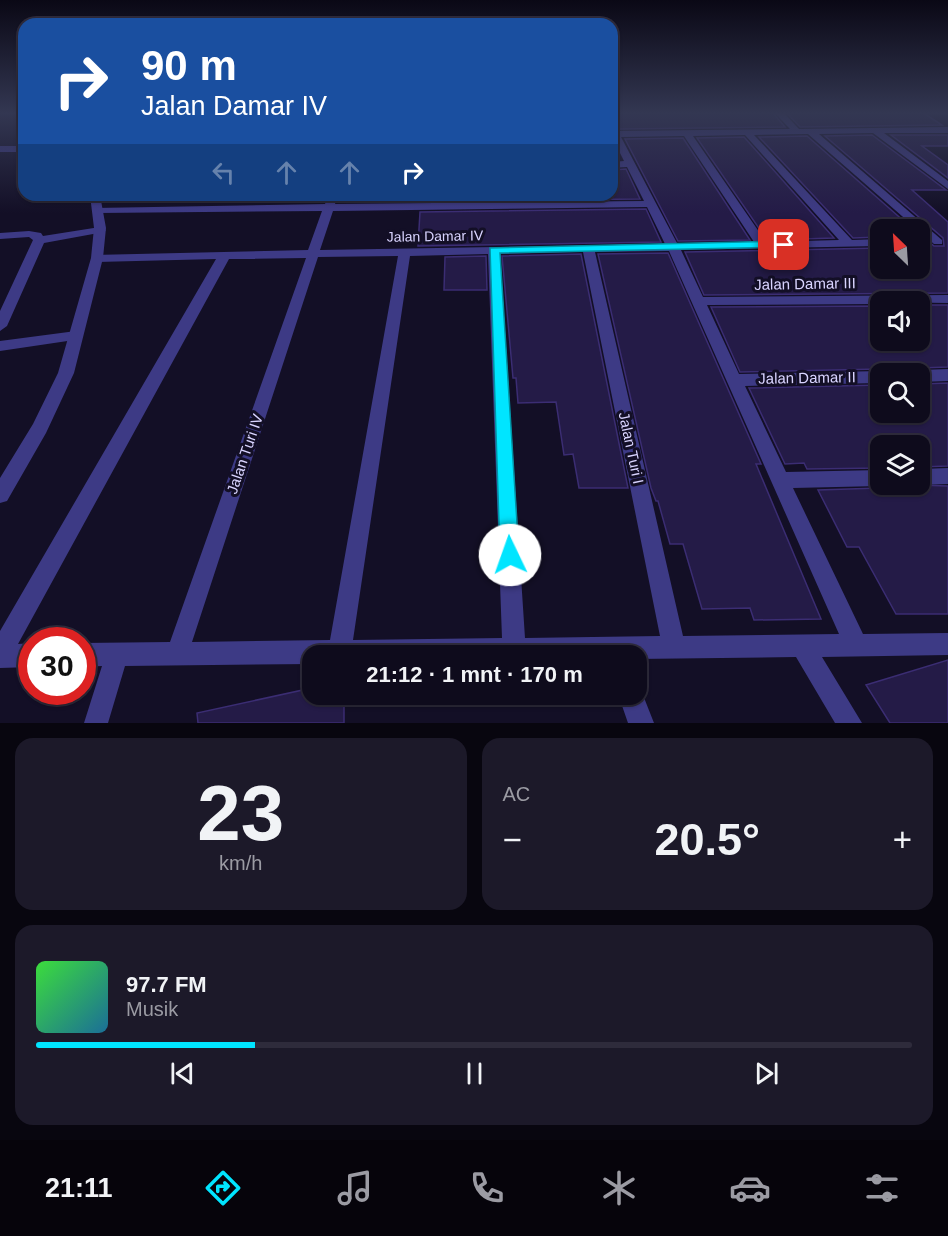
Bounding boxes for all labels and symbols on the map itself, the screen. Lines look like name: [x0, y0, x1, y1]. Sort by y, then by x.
pin: [758, 219, 809, 270]
north arrow: [870, 219, 930, 279]
street label: Jalan Damar IV: [387, 227, 484, 245]
street label: Jalan Damar III: [754, 274, 856, 293]
street label: Jalan Damar II: [758, 368, 856, 387]
street label: Jalan Turi I: [616, 410, 647, 486]
street label: Jalan Turi IV: [223, 412, 266, 496]
position arrow: [478, 523, 542, 587]
speed limit sign: 30: [18, 627, 96, 705]

